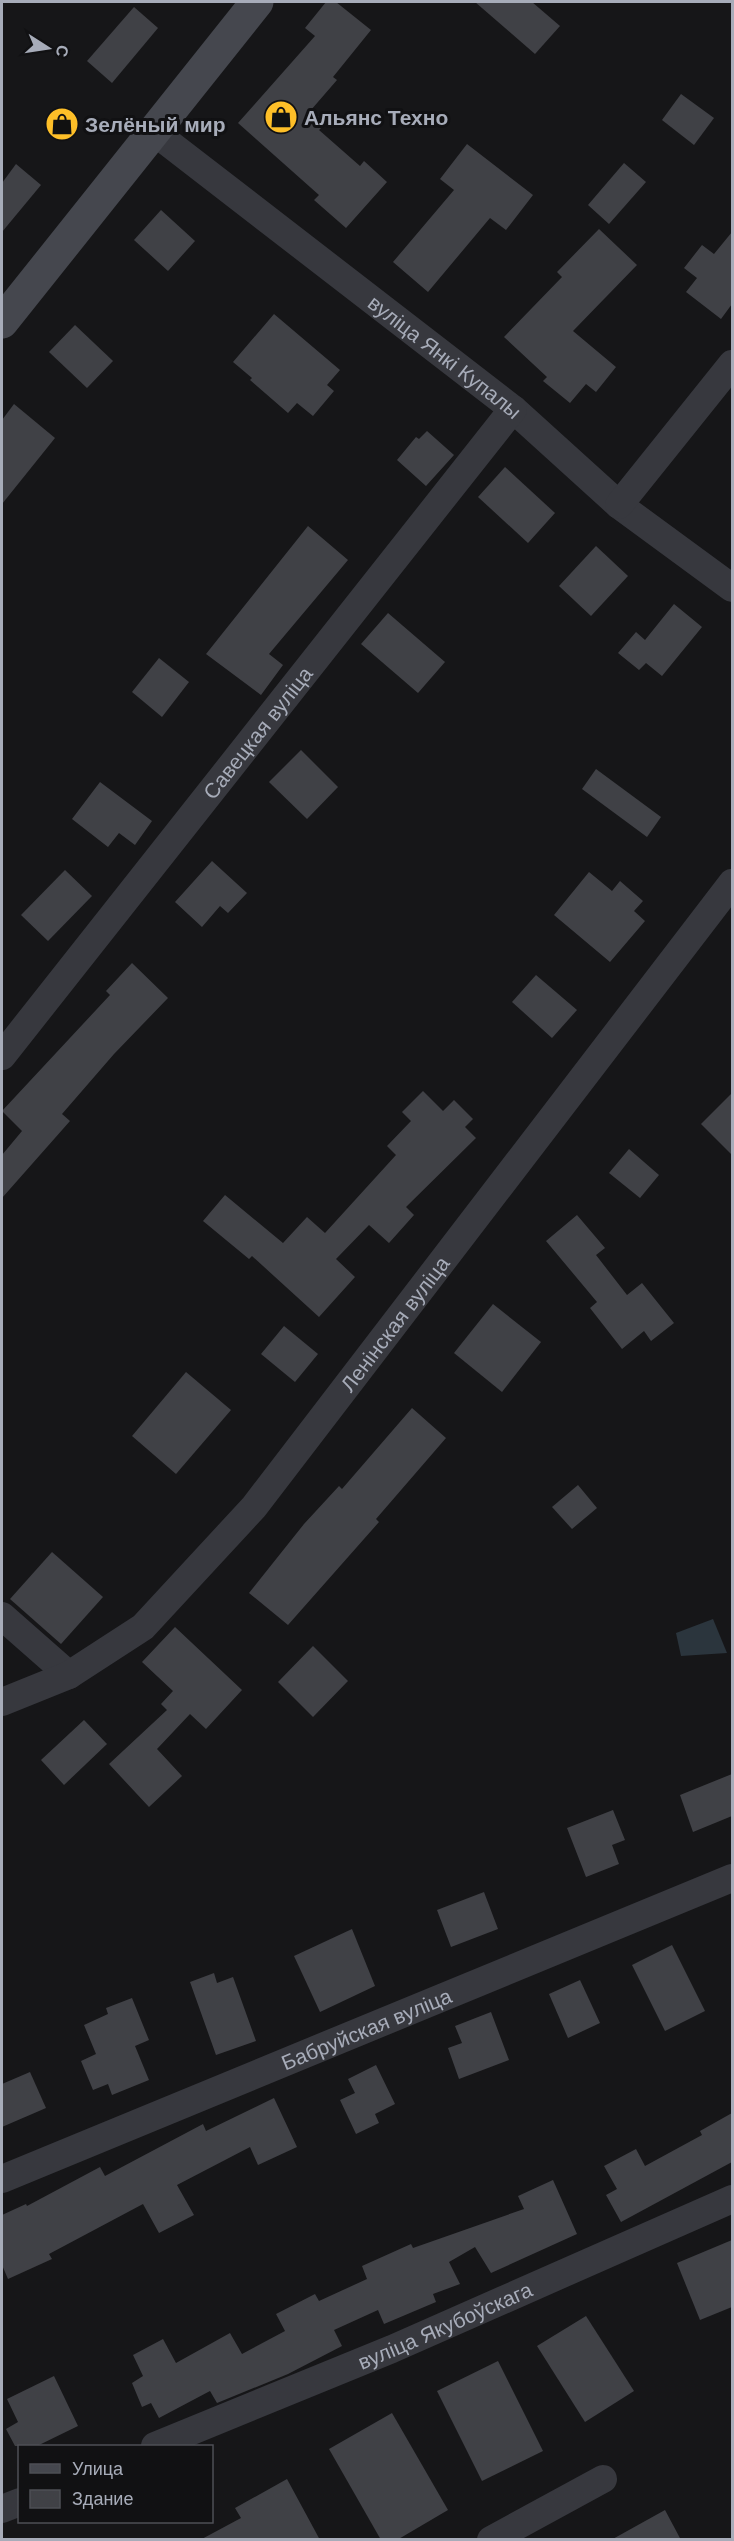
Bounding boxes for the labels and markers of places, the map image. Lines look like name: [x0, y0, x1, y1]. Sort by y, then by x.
shop icon: Альянс Техно: [263, 99, 299, 135]
shop icon: Зелёный мир: [44, 106, 80, 142]
place label: Альянс Техно: [304, 106, 448, 129]
place label: Зелёный мир: [85, 113, 226, 136]

